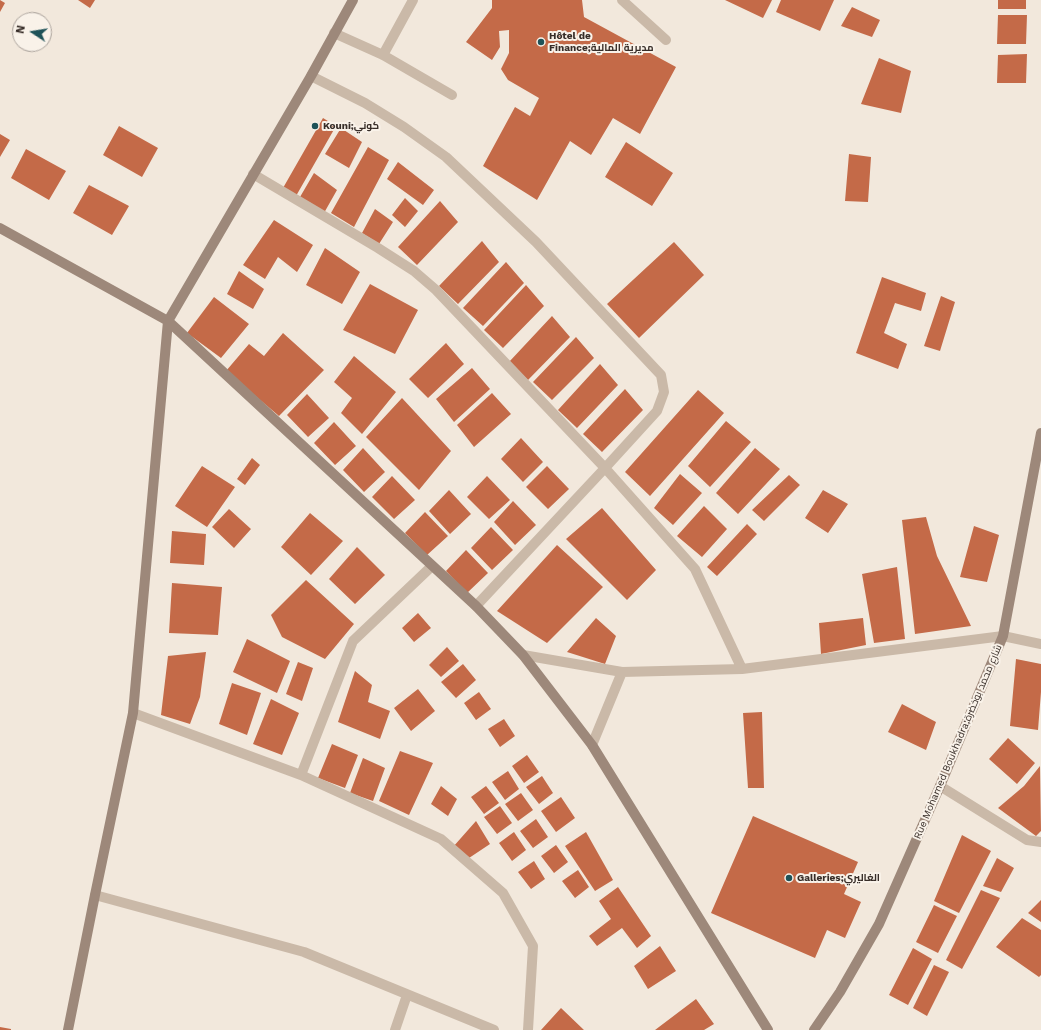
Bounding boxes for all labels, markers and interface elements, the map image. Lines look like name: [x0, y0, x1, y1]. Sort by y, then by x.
north arrow: [12, 12, 52, 52]
text: N: [14, 24, 28, 35]
place label: Hôtel de Finance;مديرية المالية: [549, 30, 654, 54]
marker: Hôtel de Finance;مديرية المالية: [536, 37, 546, 47]
place label: Kouni;كوني: [323, 120, 379, 132]
marker: Kouni;كوني: [310, 121, 320, 131]
street label: Rue Mohamed Boukhadra;شارع محمد بوخضرة: [911, 643, 1005, 841]
place label: Galleries;الغاليري: [797, 872, 880, 884]
marker: Galleries;الغاليري: [784, 873, 794, 883]

